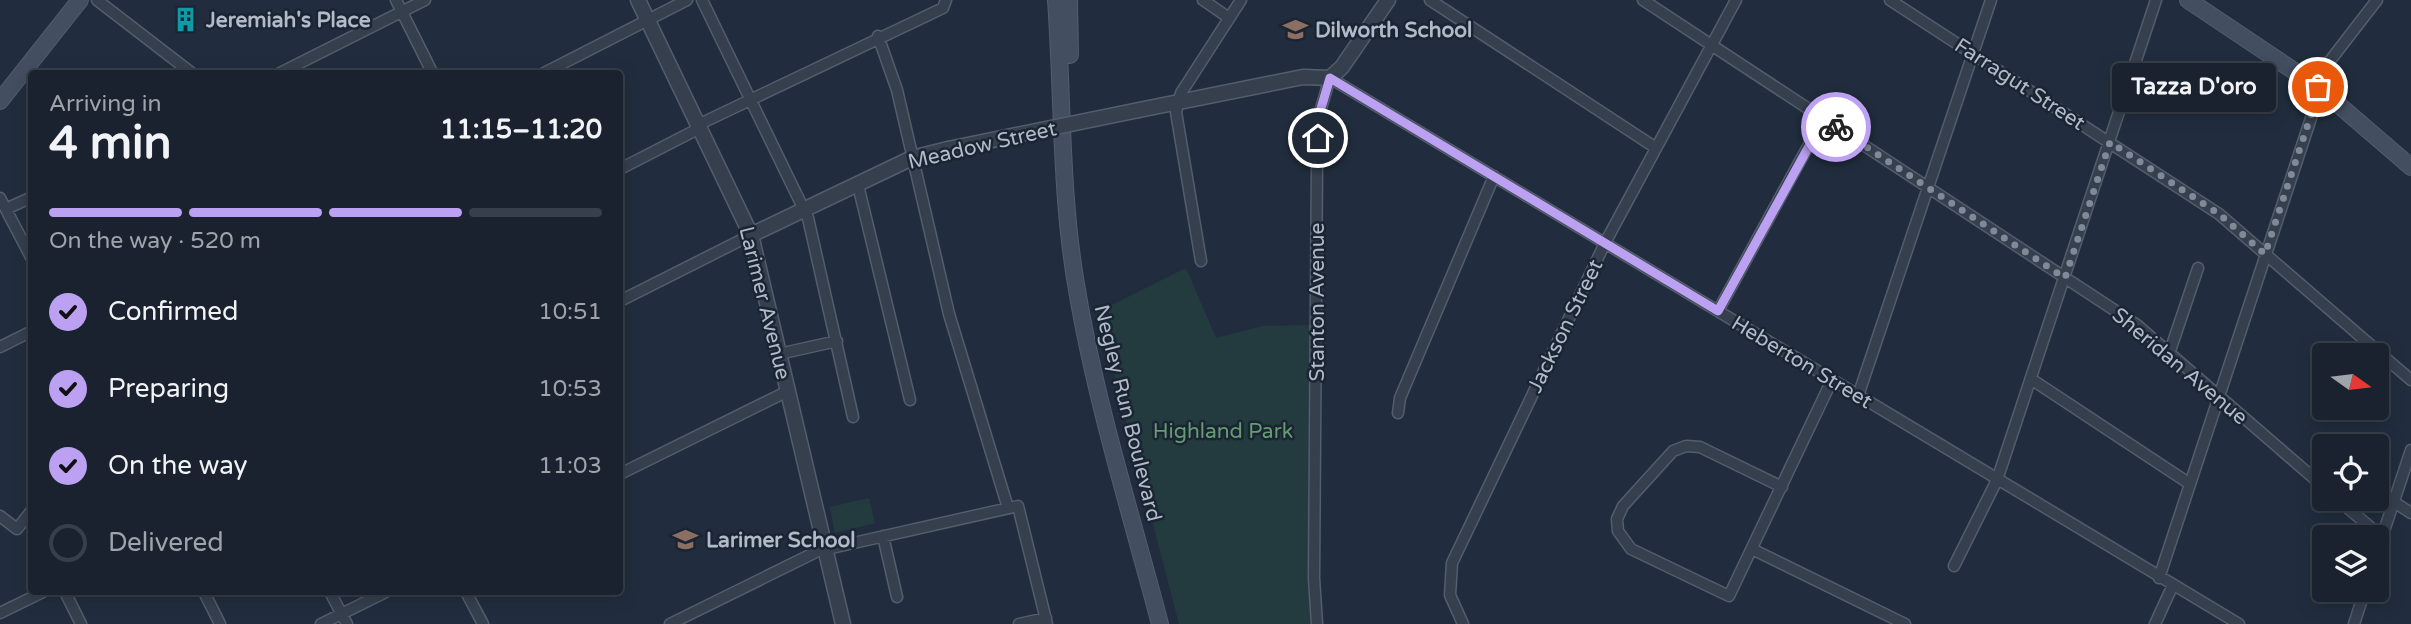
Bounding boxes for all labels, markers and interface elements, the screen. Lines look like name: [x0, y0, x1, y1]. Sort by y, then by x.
building icon: Jeremiah's Place: [172, 6, 200, 34]
place label: Jeremiah's Place: [205, 8, 371, 33]
school or university icon: Dilworth School: [1281, 16, 1309, 44]
place label: Dilworth School: [1315, 18, 1472, 43]
street label: Farragut Street: [1950, 33, 2090, 136]
pin: [2288, 57, 2348, 117]
callout: Tazza D'oro: [2112, 62, 2276, 112]
icon: bag: [2299, 68, 2337, 106]
text: Tazza D'oro: [2131, 73, 2257, 101]
text: Arriving in: [49, 90, 162, 118]
courier: [1801, 92, 1871, 162]
pin: [1288, 108, 1348, 168]
icon: bike: [1817, 108, 1855, 146]
text: 11:15–11:20: [440, 114, 602, 145]
text: 4 min: [49, 116, 172, 171]
street label: Meadow Street: [905, 116, 1059, 175]
icon: home: [1299, 119, 1337, 157]
street label: Stanton Avenue: [1305, 222, 1330, 381]
street label: Larimer Avenue: [733, 224, 796, 382]
text: On the way · 520 m: [49, 227, 261, 255]
street label: Jackson Street: [1522, 255, 1609, 397]
icon: check: [49, 293, 87, 331]
text: Confirmed: [108, 296, 238, 327]
text: 10:51: [538, 298, 602, 326]
street label: Negley Run Boulevard: [1089, 302, 1167, 524]
street label: Sheridan Avenue: [2107, 302, 2253, 430]
street label: Heberton Street: [1727, 311, 1877, 414]
north arrow: [2312, 343, 2389, 420]
map controls: [2312, 343, 2389, 602]
icon: check: [49, 370, 87, 408]
text: Preparing: [108, 373, 229, 404]
text: 10:53: [538, 375, 602, 403]
park label: Highland Park: [1153, 419, 1293, 444]
button: locate: [2312, 434, 2389, 511]
icon: check: [49, 447, 87, 485]
text: On the way: [108, 450, 248, 481]
text: 11:03: [538, 452, 602, 480]
button: layers: [2312, 525, 2389, 602]
school or university icon: Larimer School: [672, 526, 700, 554]
text: Delivered: [108, 527, 224, 558]
place label: Larimer School: [706, 528, 856, 553]

